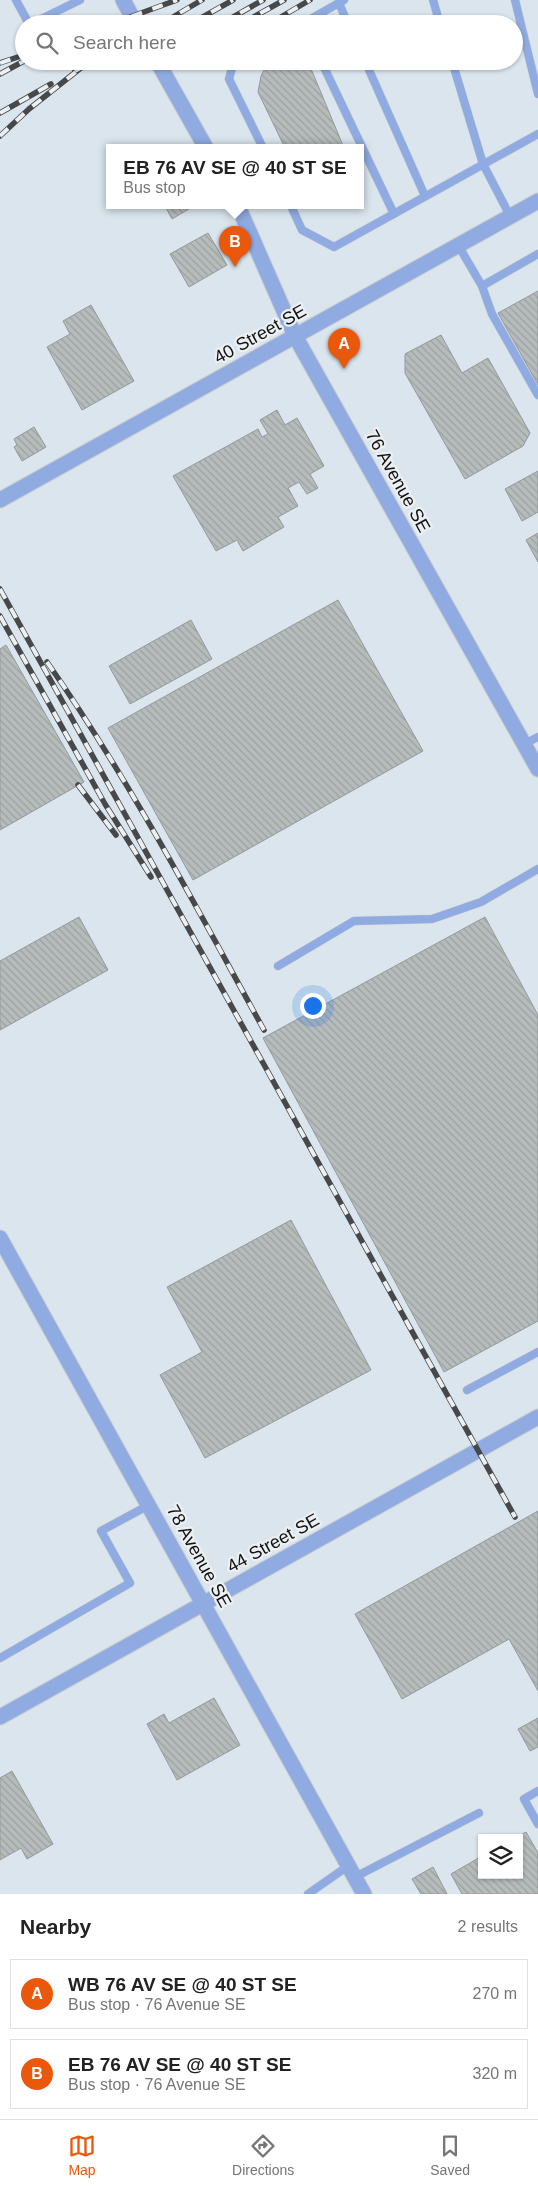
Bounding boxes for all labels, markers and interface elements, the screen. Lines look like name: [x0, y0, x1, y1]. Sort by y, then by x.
search box: [15, 15, 523, 70]
icon: search: [33, 29, 61, 57]
text: Search here: [73, 32, 177, 53]
popup: [106, 144, 364, 209]
text: EB 76 AV SE @ 40 ST SE: [123, 157, 347, 178]
text: Bus stop: [123, 179, 186, 196]
pin: B: [219, 226, 251, 267]
street label: 40 Street SE: [211, 301, 309, 367]
pin: A: [328, 328, 360, 369]
street label: 76 Avenue SE: [362, 426, 434, 536]
your location: [300, 993, 326, 1019]
street label: 78 Avenue SE: [163, 1501, 235, 1611]
street label: 44 Street SE: [224, 1510, 322, 1576]
map controls: [478, 1834, 523, 1879]
button: layers: [478, 1834, 523, 1879]
text: Nearby: [20, 1915, 91, 1938]
text: 2 results: [458, 1918, 518, 1935]
text: WB 76 AV SE @ 40 ST SE: [68, 1974, 297, 1995]
text: A: [31, 1985, 43, 2002]
text: 270 m: [473, 1985, 517, 2002]
text: Bus stop · 76 Avenue SE: [68, 1996, 246, 2013]
text: EB 76 AV SE @ 40 ST SE: [68, 2054, 291, 2075]
text: B: [31, 2065, 43, 2082]
text: 320 m: [473, 2065, 517, 2082]
text: Bus stop · 76 Avenue SE: [68, 2076, 246, 2093]
tab: Map: [68, 2132, 96, 2178]
tab: Directions: [232, 2132, 294, 2178]
tab: Saved: [430, 2132, 470, 2178]

